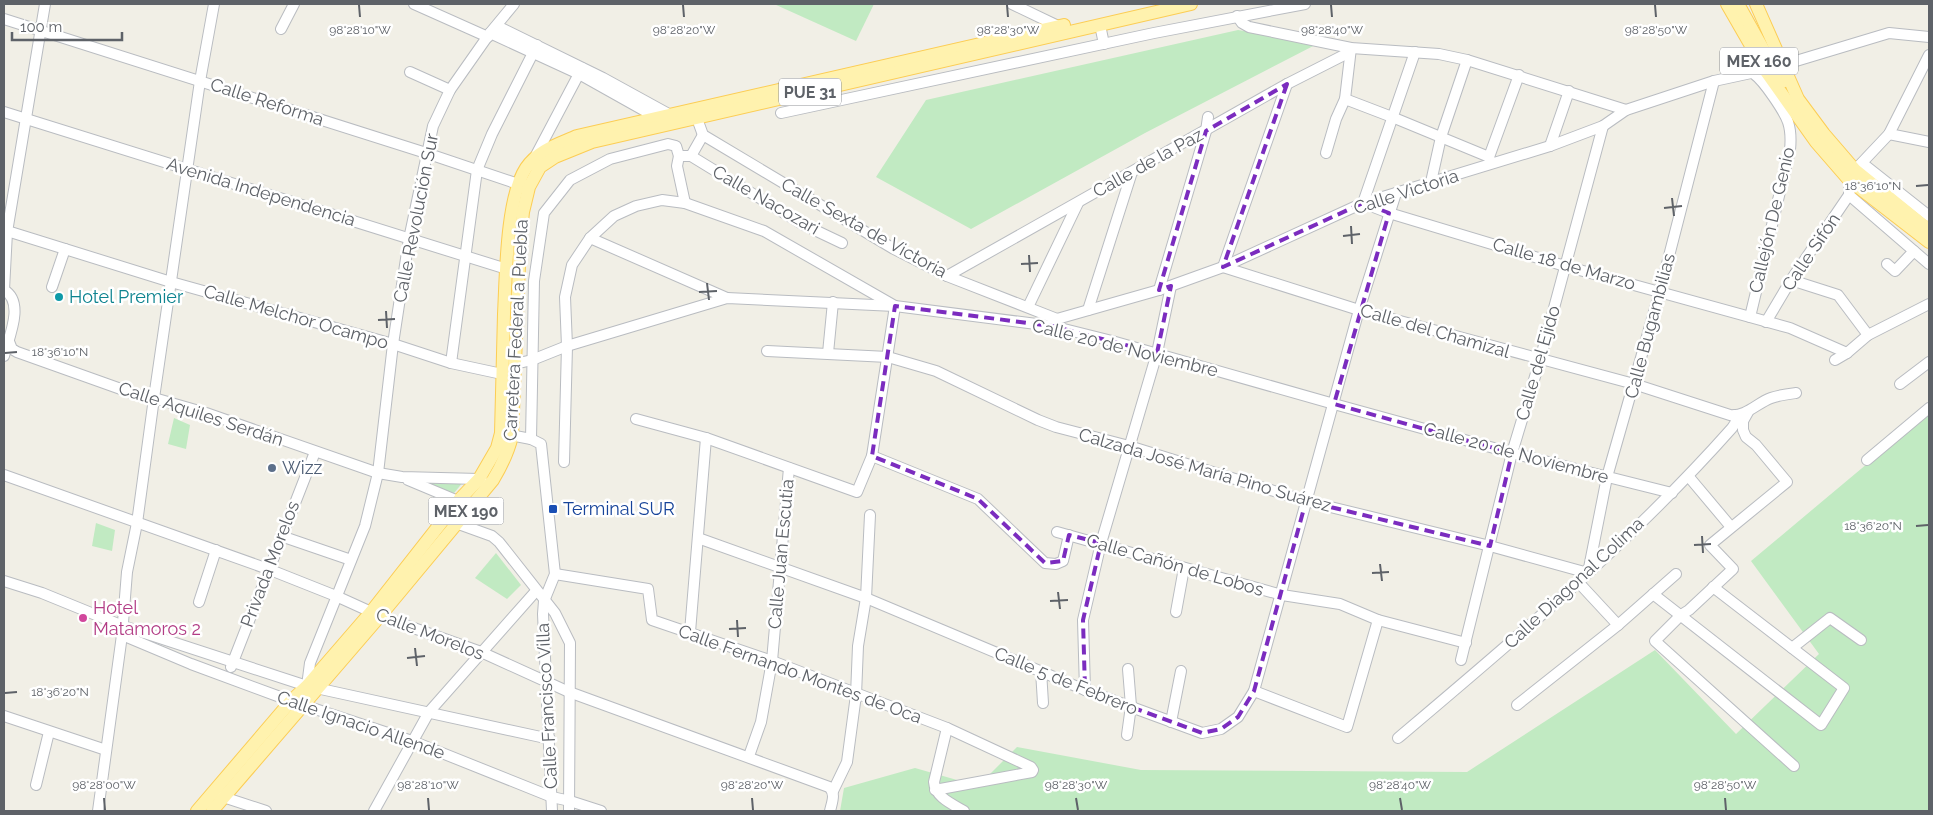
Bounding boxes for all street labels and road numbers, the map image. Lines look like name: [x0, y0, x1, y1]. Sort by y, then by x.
road number: MEX 160: [1720, 48, 1798, 74]
street label: Calle Reforma: [208, 73, 327, 130]
road number: PUE 31: [779, 78, 841, 105]
street label: Calle de la Paz: [1089, 124, 1207, 201]
street label: Calle Revolución Sur: [389, 131, 442, 304]
street label: Callejón De Genio: [1745, 145, 1799, 295]
street label: Avenida Independencia: [164, 153, 358, 230]
street label: Calle Nacozari: [709, 160, 823, 239]
street label: Calle Victoria: [1351, 165, 1461, 218]
street label: Calle Sexta de Victoria: [778, 173, 951, 282]
street label: Calle Sifón: [1777, 209, 1844, 294]
street label: Carretera Federal a Puebla: [499, 218, 532, 441]
street label: Calle 18 de Marzo: [1490, 233, 1638, 294]
street label: Calle Bugambilias: [1620, 251, 1679, 401]
street label: Calle Melchor Ocampo: [201, 280, 391, 353]
street label: Calle del Chamizal: [1358, 299, 1512, 362]
street label: Calle del Ejido: [1511, 303, 1564, 423]
street label: Calle 20 de Noviembre: [1030, 314, 1221, 381]
street label: Calle Aquiles Serdán: [116, 377, 286, 450]
street label: Calle 20 de Noviembre: [1421, 418, 1611, 487]
street label: Calzada José María Pino Suárez: [1076, 423, 1334, 516]
street label: Calle Juan Escutia: [763, 478, 798, 630]
street label: Privada Morelos: [236, 497, 303, 630]
road number: MEX 190: [428, 498, 504, 524]
street label: Calle Diagonal Colima: [1500, 513, 1648, 653]
street label: Calle Cañón de Lobos: [1084, 529, 1266, 600]
street label: Calle Morelos: [373, 603, 488, 664]
street label: Calle Fernando Montes de Oca: [676, 620, 925, 727]
street label: Calle Francisco Villa: [532, 622, 561, 790]
street label: Calle 5 de Febrero: [991, 642, 1141, 719]
street label: Calle Ignacio Allende: [274, 686, 448, 763]

